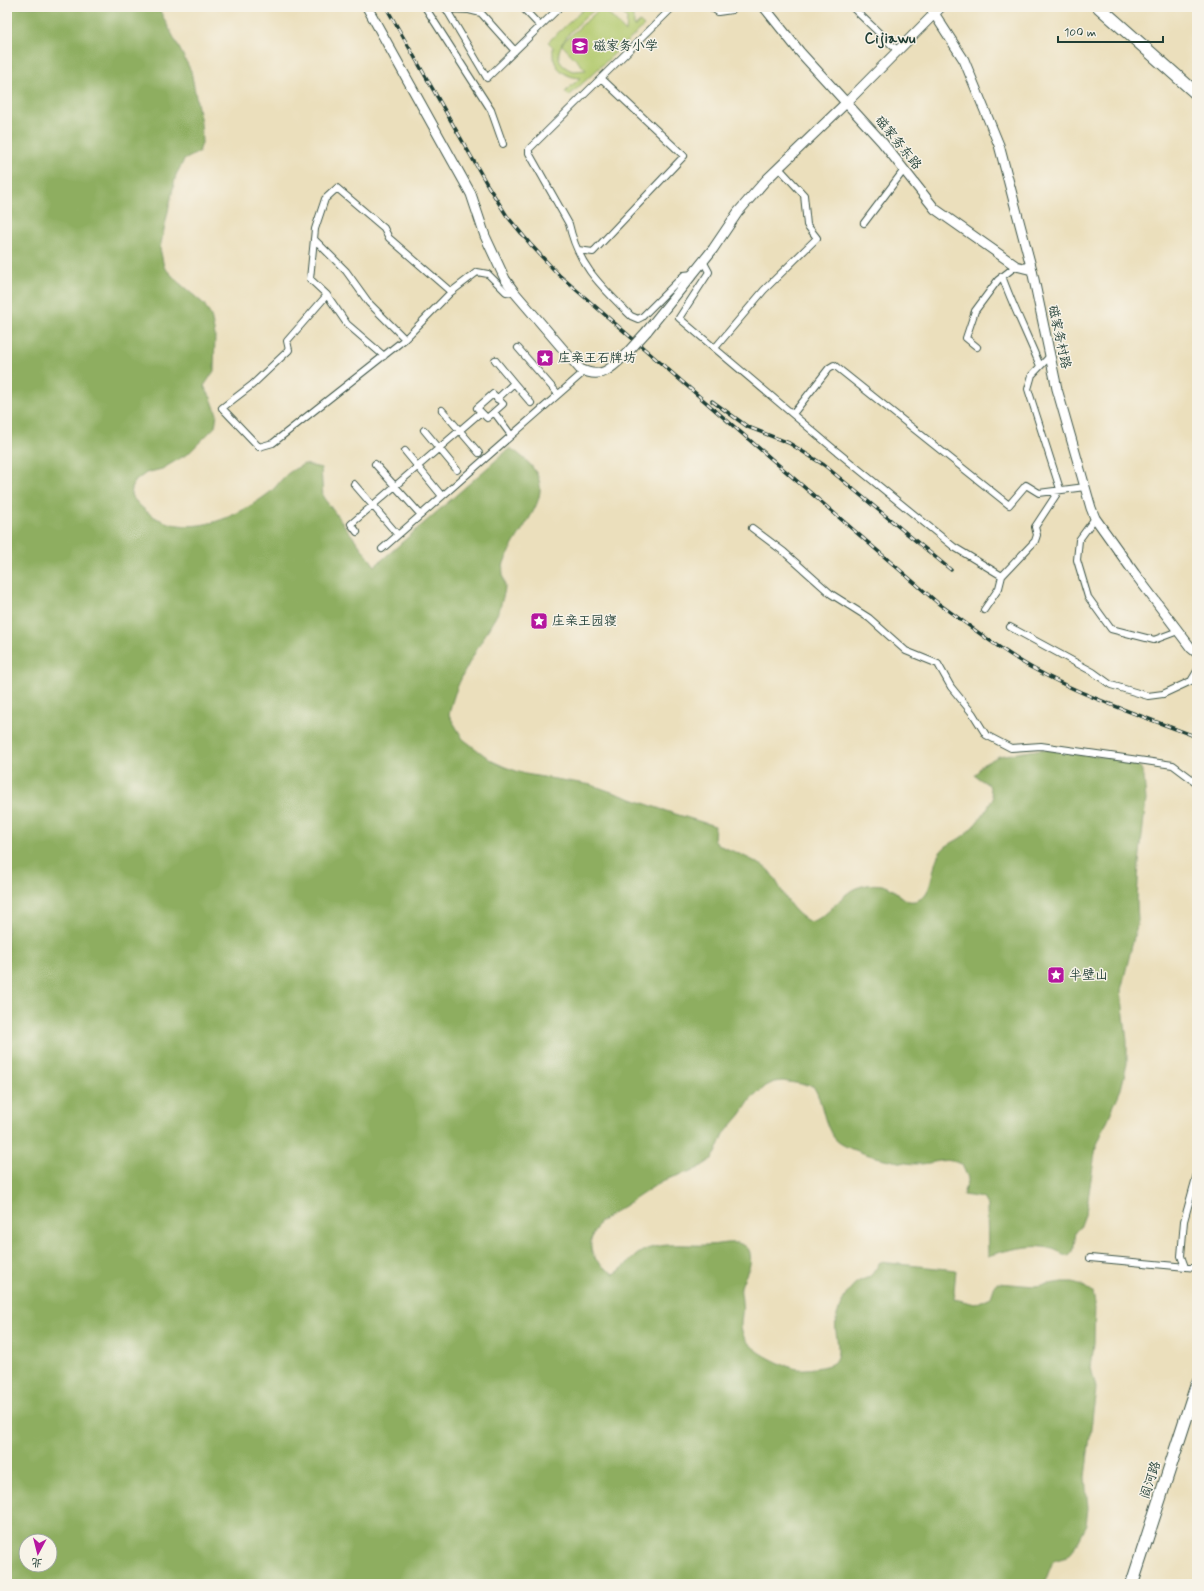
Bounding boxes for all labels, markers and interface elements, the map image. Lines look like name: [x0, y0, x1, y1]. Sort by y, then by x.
scale bar: [1058, 18, 1163, 44]
text: 100 m: [1064, 25, 1096, 41]
district label: Cijiawu: [864, 29, 916, 49]
school or university icon: 磁家务小学: [570, 36, 590, 56]
place label: 磁家务小学: [593, 38, 658, 55]
street label: 磁家务东路: [871, 112, 925, 174]
street label: 磁家务村路: [1044, 303, 1074, 371]
place icon: 庄亲王石牌坊: [535, 348, 555, 368]
place label: 庄亲王石牌坊: [558, 350, 636, 367]
place icon: 庄亲王园寝: [529, 611, 549, 631]
place label: 庄亲王园寝: [552, 613, 617, 630]
place icon: 半壁山: [1046, 965, 1066, 985]
place label: 半壁山: [1069, 967, 1108, 984]
street label: 阎河路: [1137, 1459, 1165, 1501]
north arrow: [18, 1533, 58, 1573]
text: 北: [31, 1554, 43, 1570]

